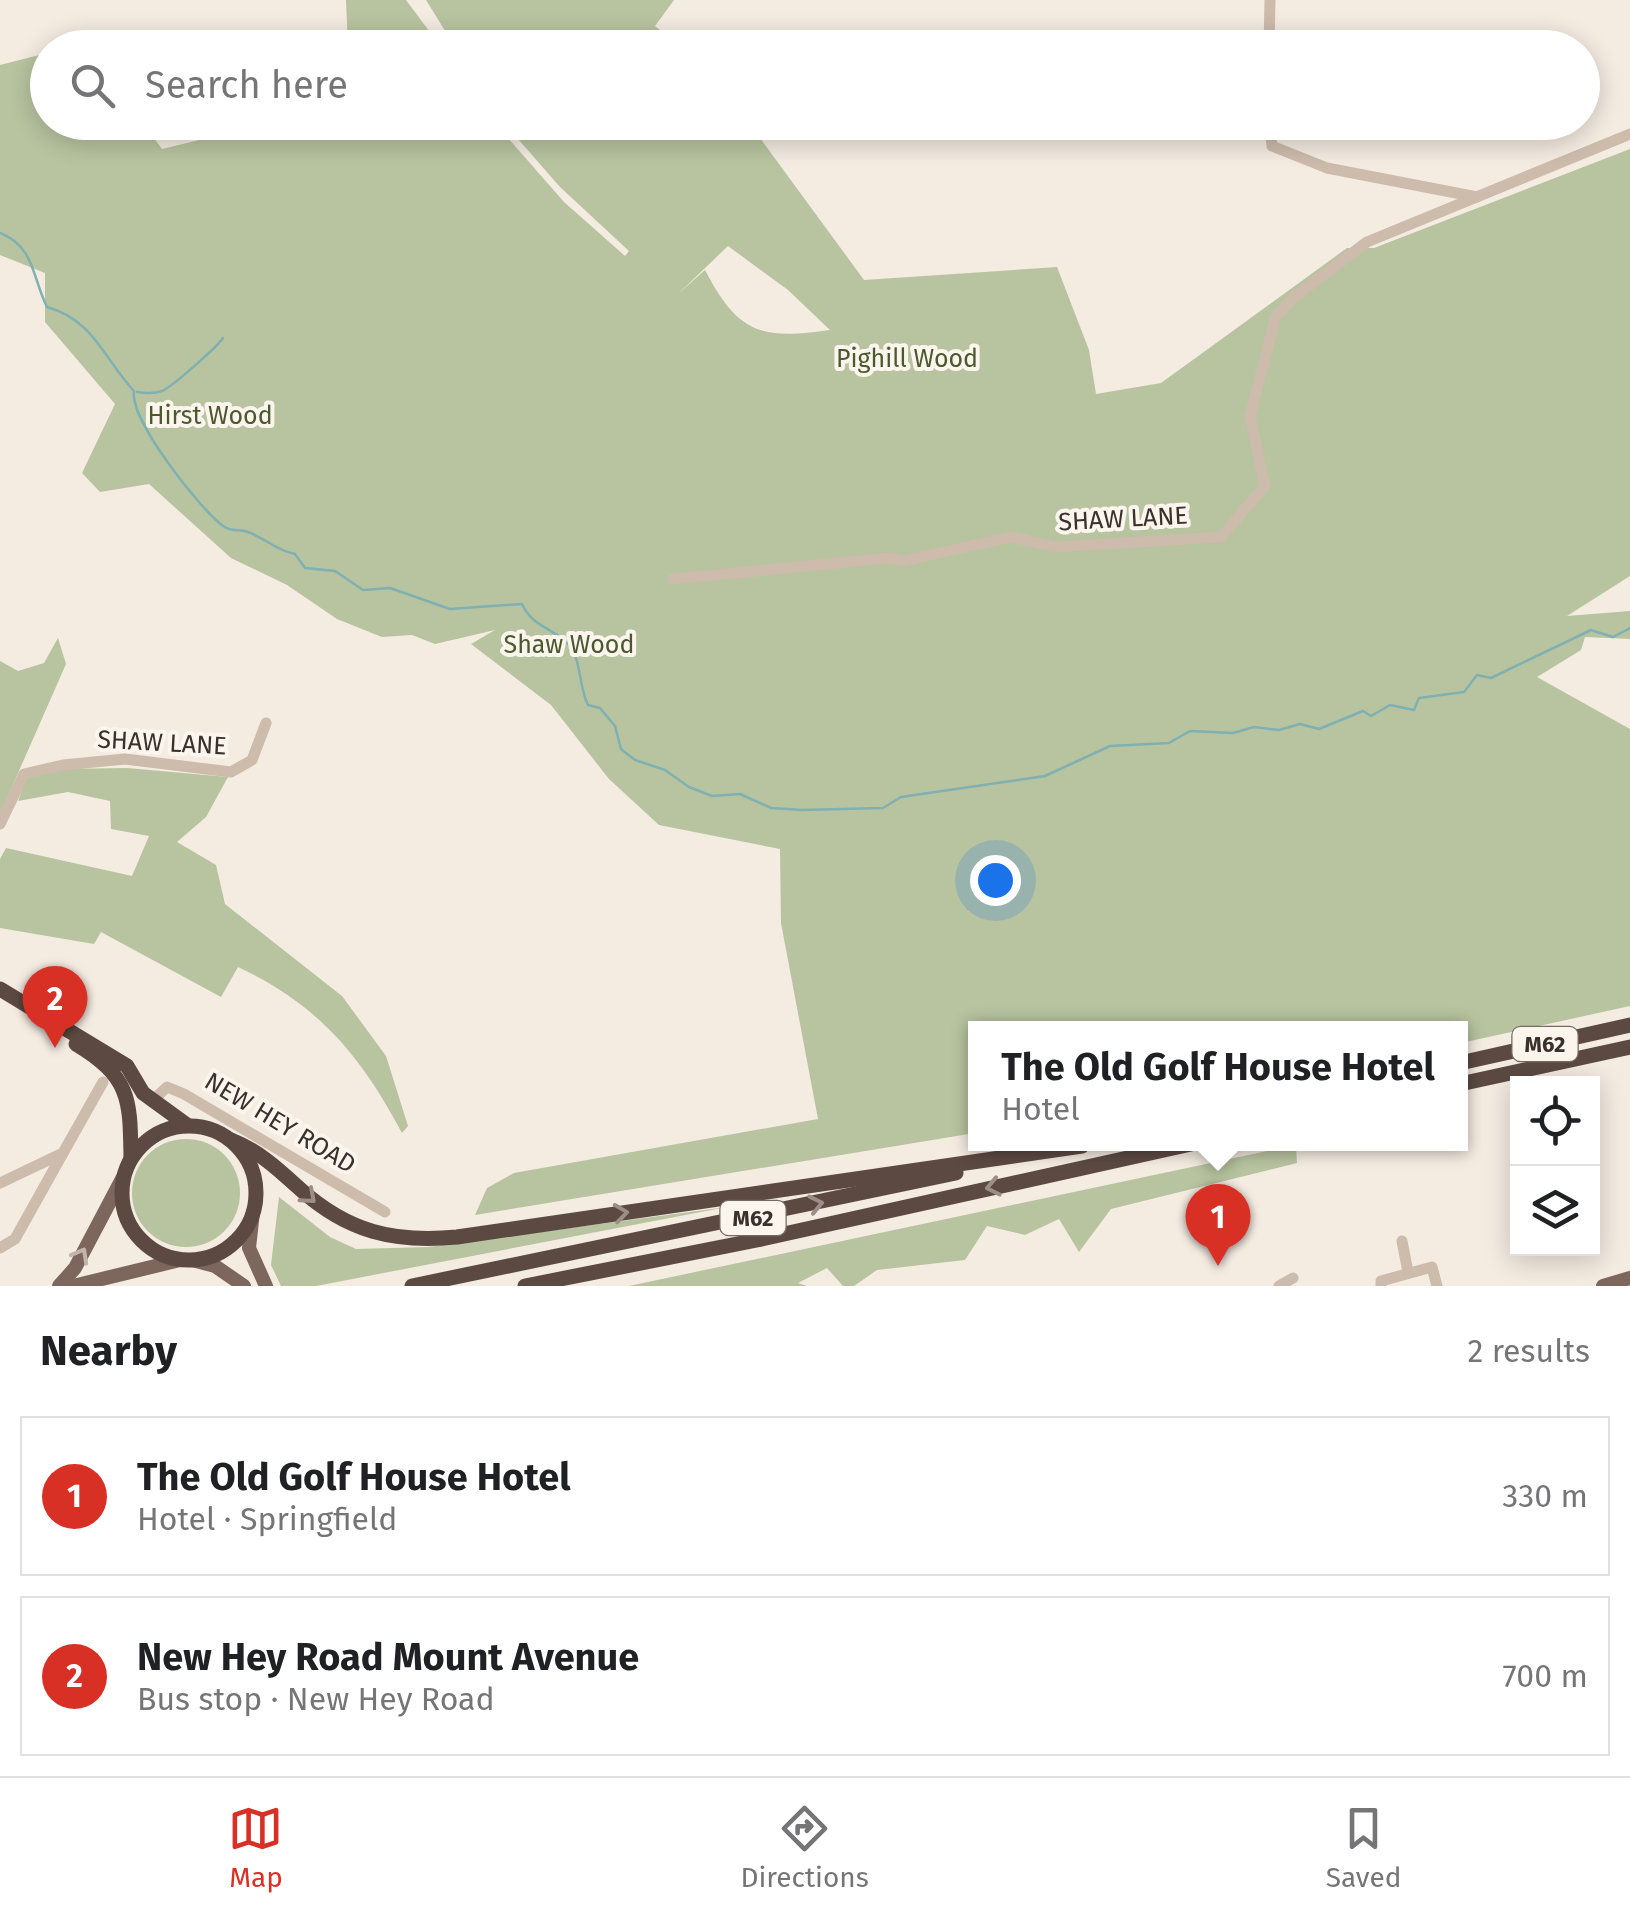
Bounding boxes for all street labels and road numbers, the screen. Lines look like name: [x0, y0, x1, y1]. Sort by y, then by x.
street label: SHAW LANE: [1058, 501, 1188, 537]
street label: SHAW LANE: [97, 725, 227, 761]
road number: M62: [1512, 1027, 1578, 1061]
street label: NEW HEY ROAD: [199, 1066, 361, 1180]
road number: M62: [720, 1201, 786, 1235]

